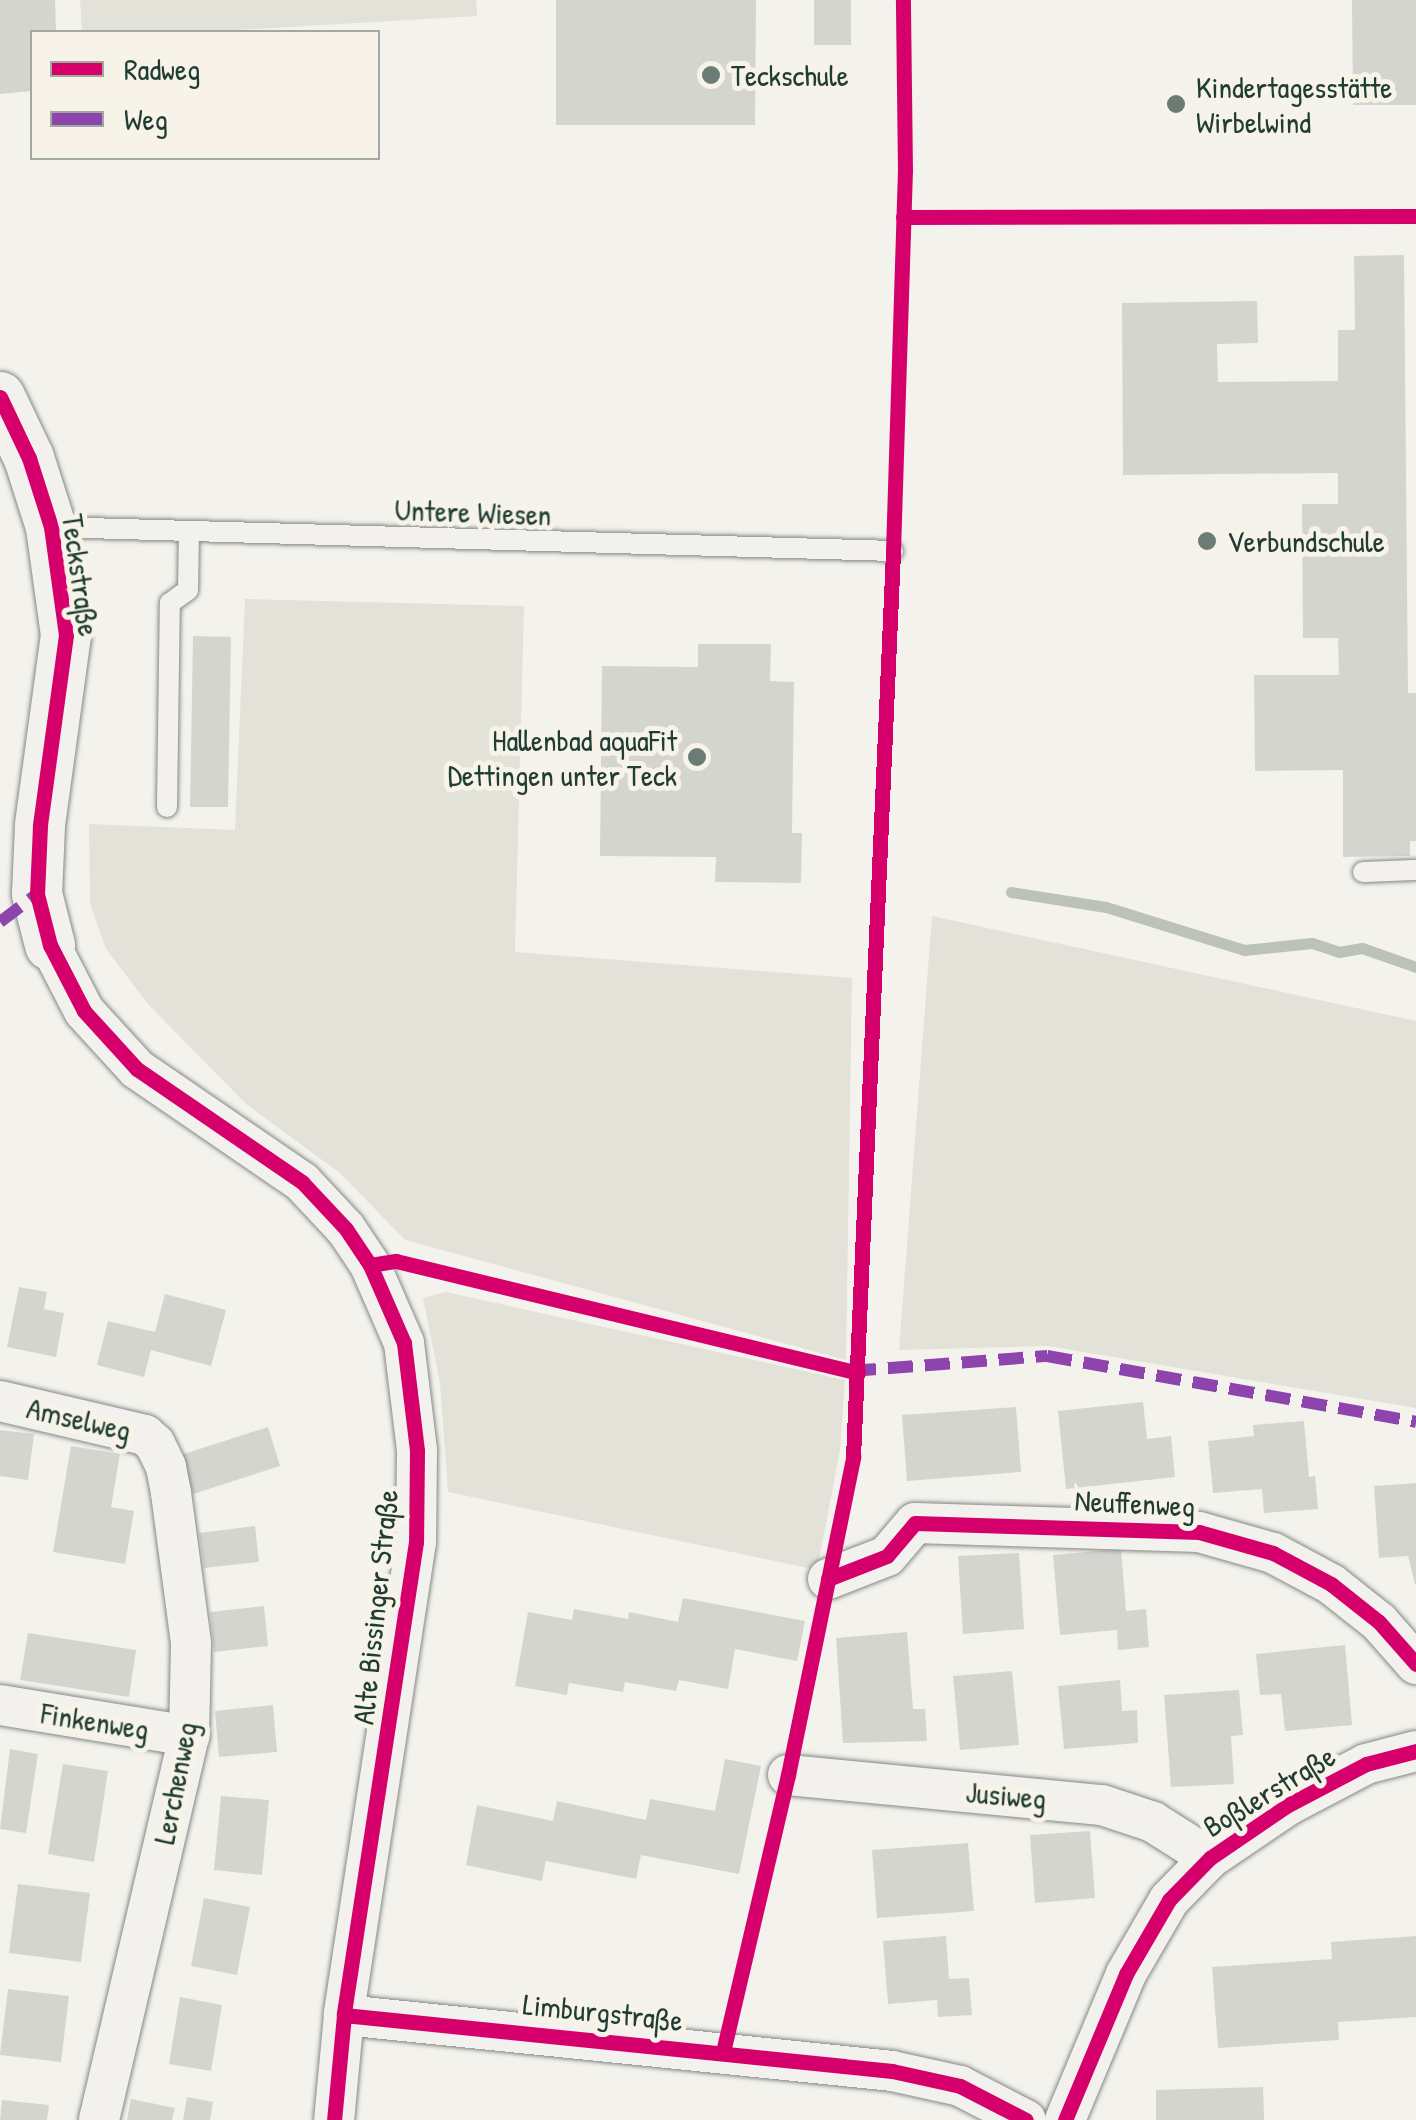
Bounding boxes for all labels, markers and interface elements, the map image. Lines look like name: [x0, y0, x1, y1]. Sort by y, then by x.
legend: [30, 30, 380, 160]
text: Radweg: [124, 49, 200, 89]
place label: Teckschule: [731, 57, 849, 93]
marker: Teckschule: [700, 64, 722, 86]
place label: Kindertagesstätte Wirbelwind: [1196, 69, 1392, 140]
marker: Kindertagesstätte Wirbelwind: [1165, 93, 1187, 115]
text: Weg: [124, 99, 168, 139]
street label: Untere Wiesen: [394, 491, 552, 533]
street label: Teckstraße: [55, 512, 107, 638]
place label: Verbundschule: [1227, 523, 1385, 559]
marker: Verbundschule: [1196, 530, 1218, 552]
place label: Hallenbad aquaFit Dettingen unter Teck: [448, 722, 677, 792]
marker: Hallenbad aquaFit Dettingen unter Teck: [686, 746, 708, 768]
street label: Amselweg: [23, 1390, 135, 1448]
street label: Neuffenweg: [1074, 1482, 1196, 1524]
street label: Alte Bissinger Straße: [345, 1488, 405, 1726]
street label: Finkenweg: [39, 1695, 151, 1747]
street label: Lerchenweg: [146, 1719, 204, 1847]
street label: Boßlerstraße: [1196, 1738, 1342, 1844]
street label: Jusiweg: [964, 1774, 1048, 1816]
street label: Limburgstraße: [521, 1986, 685, 2038]

